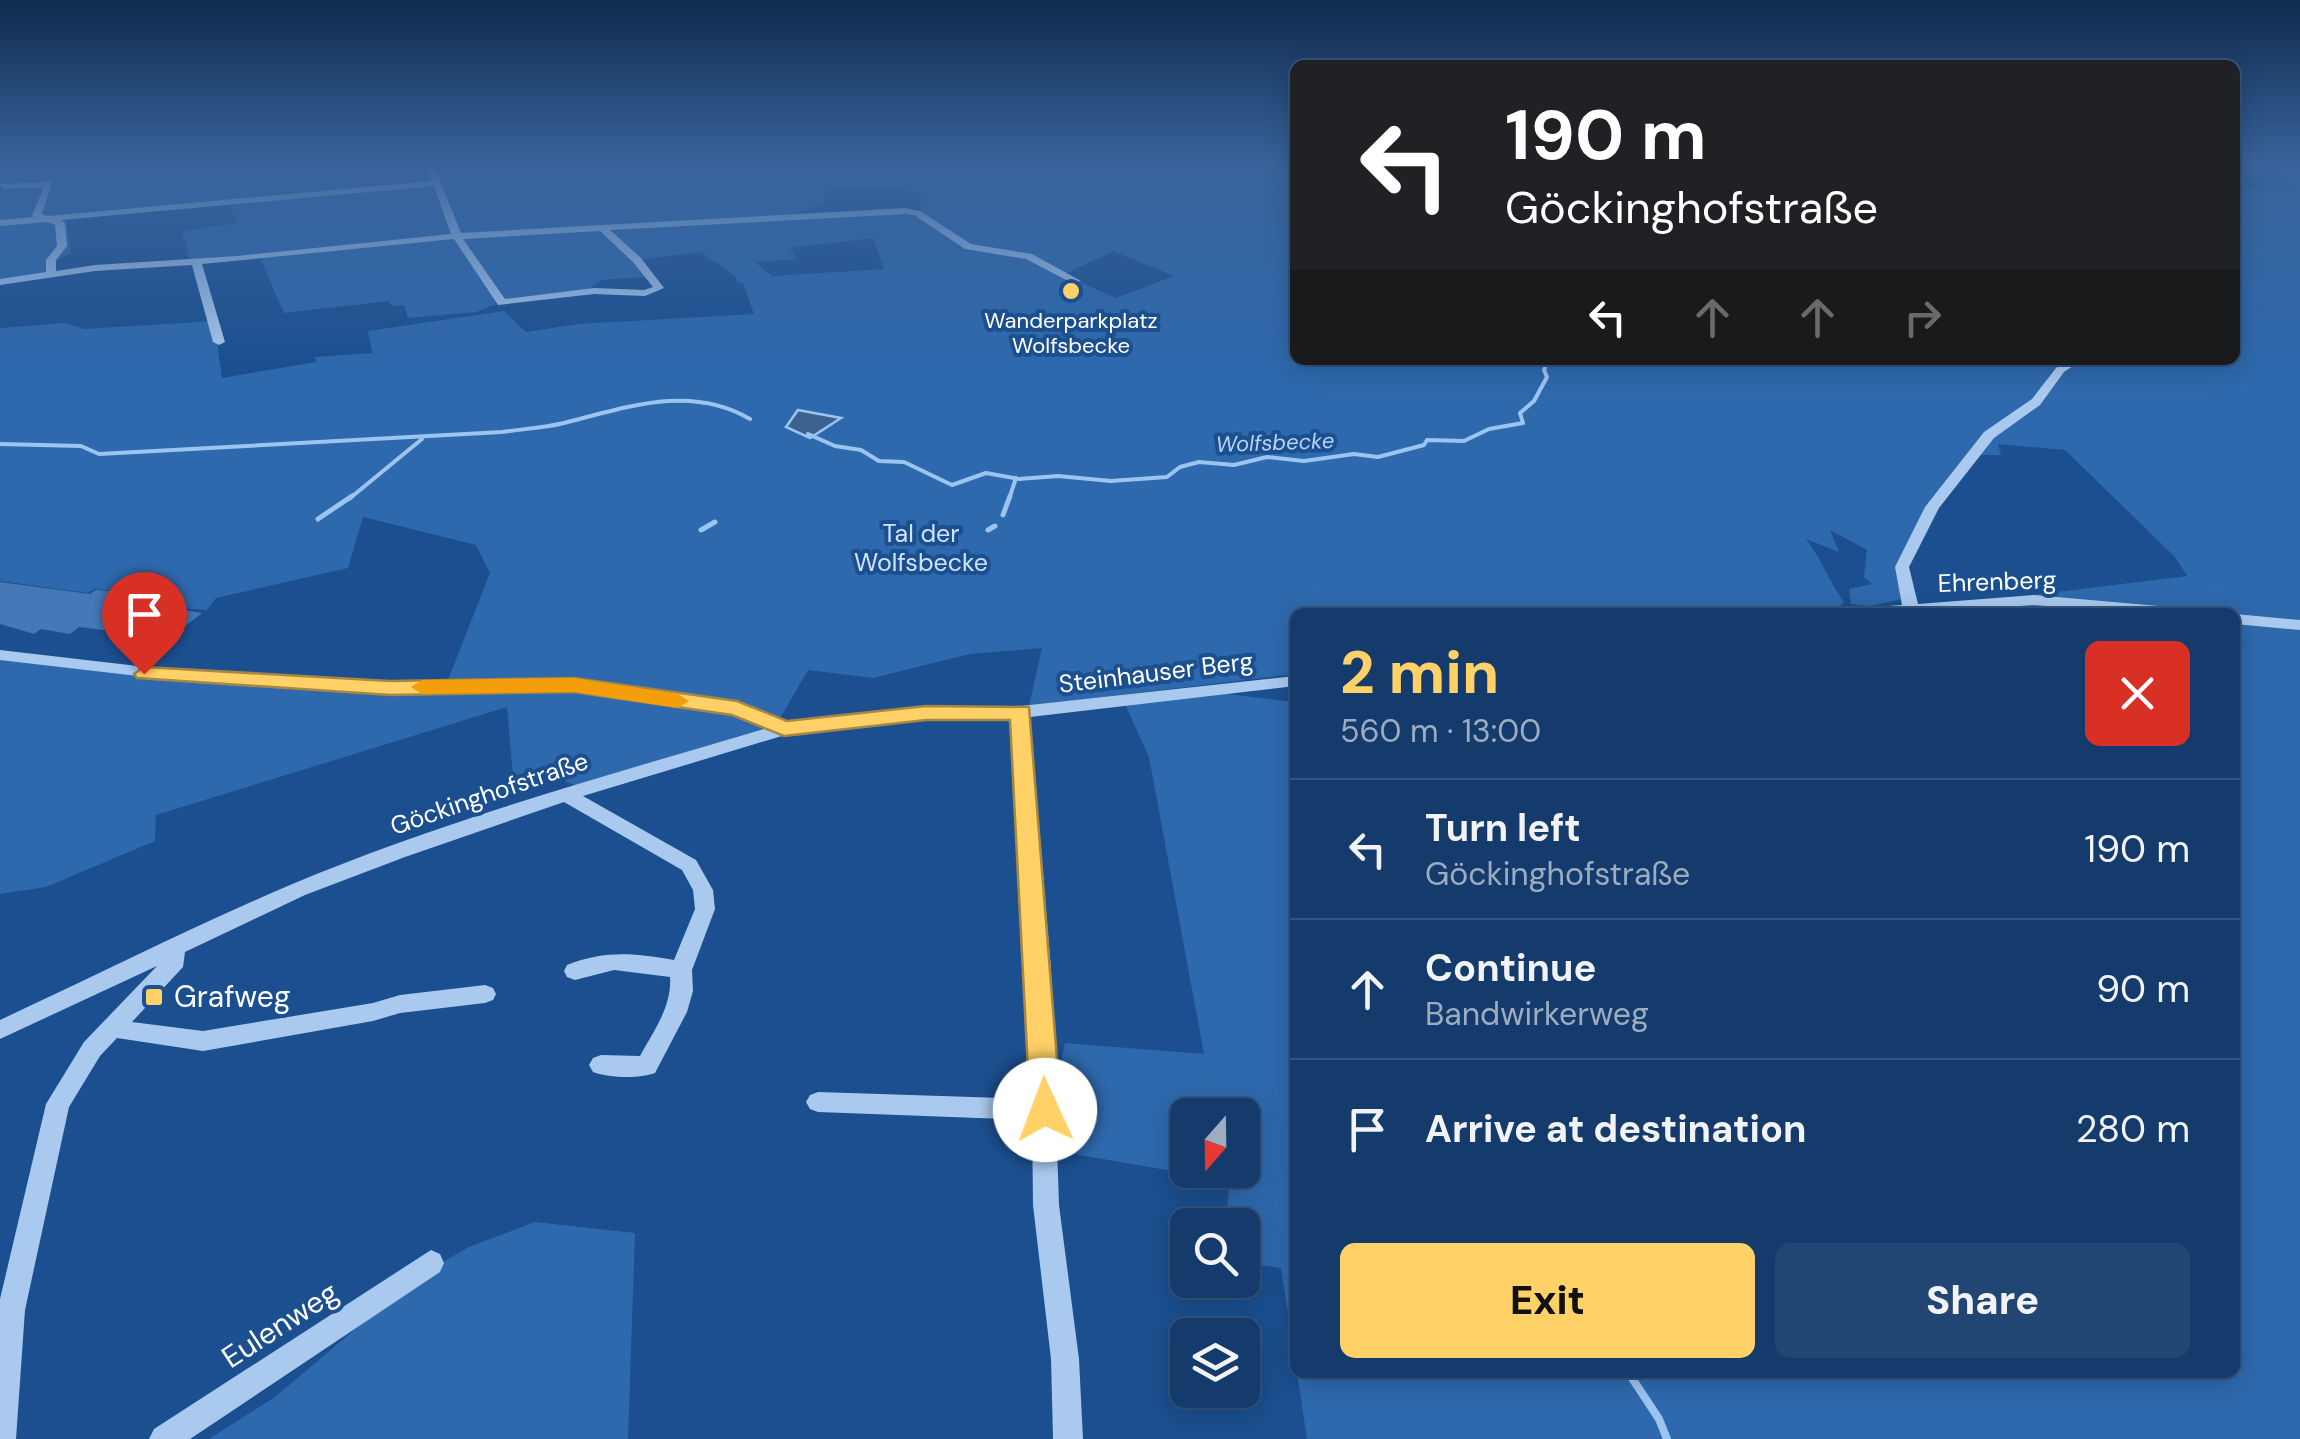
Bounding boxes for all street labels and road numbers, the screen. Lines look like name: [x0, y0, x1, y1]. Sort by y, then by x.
street label: Ehrenberg: [1937, 563, 2057, 600]
street label: Steinhauser Berg: [1057, 644, 1255, 701]
street label: Göckinghofstraße: [386, 744, 593, 843]
street label: Eulenweg: [214, 1273, 345, 1377]

